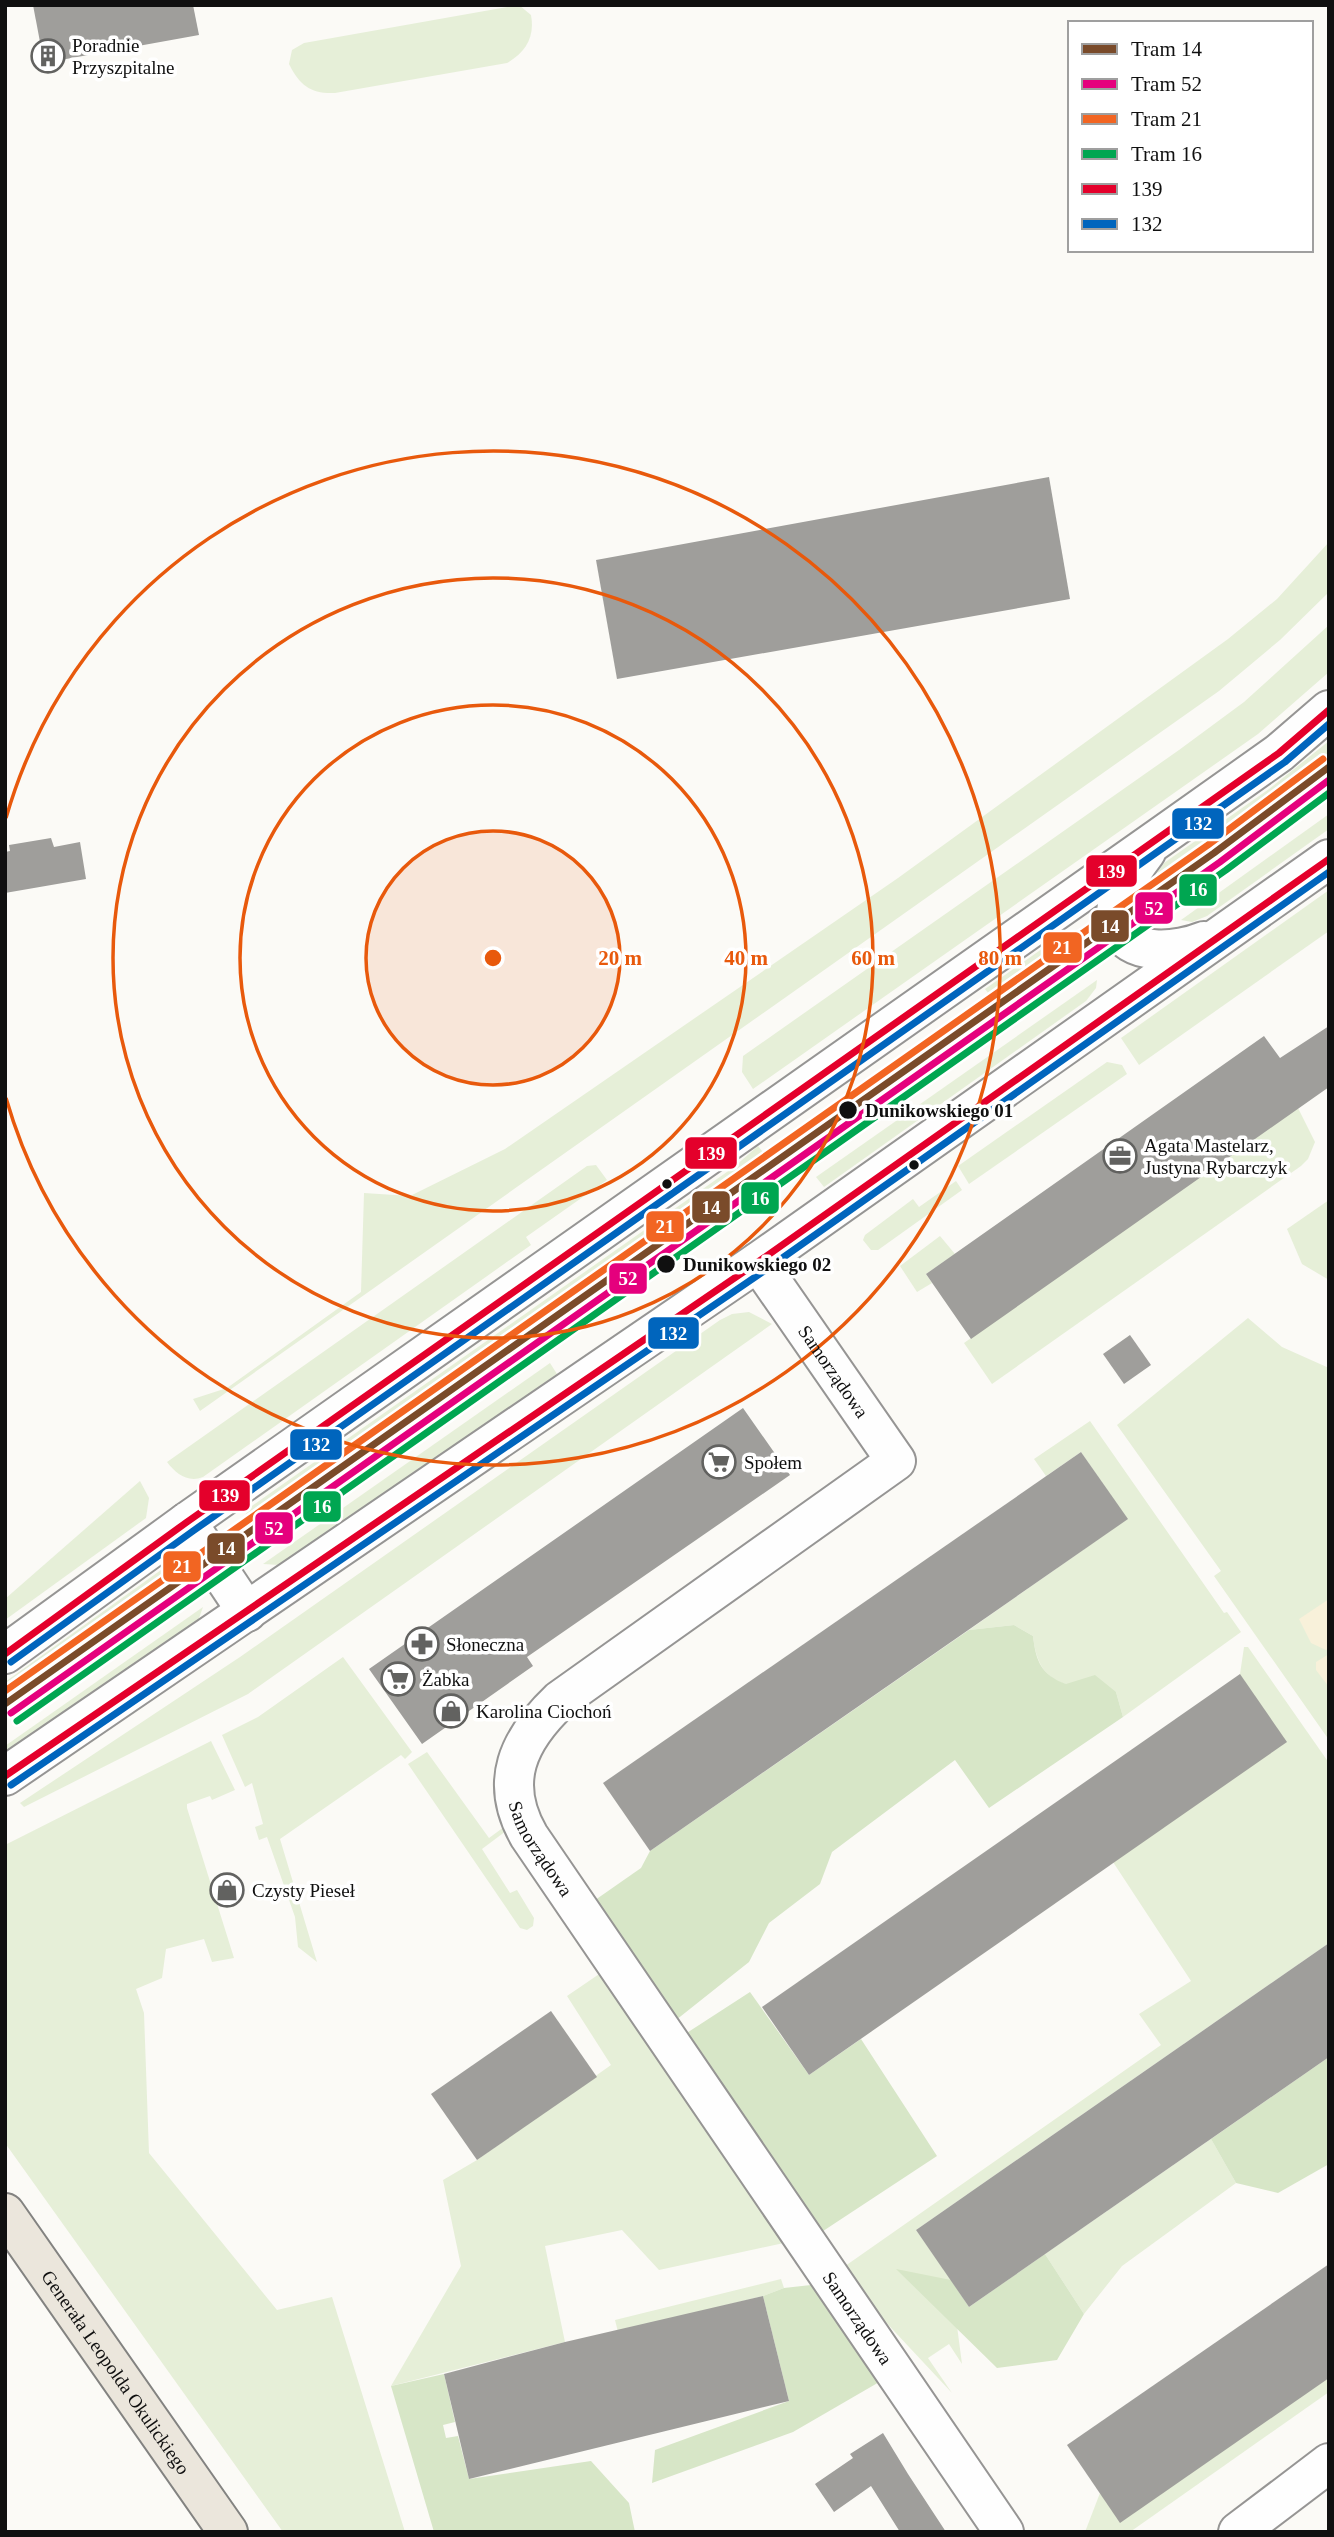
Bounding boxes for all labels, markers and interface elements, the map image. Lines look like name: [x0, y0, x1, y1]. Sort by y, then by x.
legend: [1068, 21, 1313, 252]
place label: Poradnie Przyszpitalne: [72, 35, 174, 78]
building icon: Poradnie Przyszpitalne: [29, 37, 67, 75]
text: Tram 14: [1131, 37, 1202, 61]
text: Tram 52: [1131, 72, 1202, 96]
text: Tram 21: [1131, 107, 1202, 131]
text: Tram 16: [1131, 142, 1202, 166]
text: 139: [1131, 177, 1163, 201]
text: 132: [1131, 212, 1163, 236]
line badge: 132: [1171, 807, 1225, 840]
text: 132: [1184, 813, 1212, 834]
line badge: 139: [1085, 854, 1138, 888]
text: 139: [1097, 861, 1125, 882]
line badge: 16: [1178, 873, 1218, 907]
text: 16: [1189, 879, 1208, 900]
line badge: 52: [1134, 891, 1174, 925]
text: 52: [1145, 898, 1164, 919]
line badge: 14: [1090, 909, 1130, 943]
text: 14: [1101, 916, 1120, 937]
line badge: 21: [1042, 931, 1083, 964]
text: 21: [1053, 937, 1072, 958]
centre of rings: [481, 946, 505, 970]
text: 20 m: [598, 946, 642, 970]
text: 40 m: [724, 946, 768, 970]
text: 60 m: [851, 946, 895, 970]
text: 80 m: [978, 946, 1022, 970]
marker: Dunikowskiego 01: [837, 1099, 859, 1121]
place label: Dunikowskiego 01: [865, 1100, 1013, 1121]
place label: Agata Mastelarz, Justyna Rybarczyk: [1144, 1135, 1288, 1178]
line badge: 139: [684, 1136, 738, 1170]
office icon: Agata Mastelarz, Justyna Rybarczyk: [1101, 1137, 1139, 1175]
text: 139: [697, 1143, 725, 1164]
unlabelled marker: [907, 1158, 921, 1172]
unlabelled marker: [660, 1177, 674, 1191]
line badge: 16: [740, 1181, 780, 1215]
text: 16: [751, 1188, 770, 1209]
line badge: 14: [691, 1190, 731, 1224]
text: 14: [702, 1197, 721, 1218]
line badge: 21: [645, 1210, 685, 1243]
text: 21: [656, 1216, 675, 1237]
marker: Dunikowskiego 02: [655, 1253, 677, 1275]
place label: Dunikowskiego 02: [683, 1254, 831, 1275]
line badge: 52: [608, 1262, 648, 1295]
text: 52: [619, 1268, 638, 1289]
line badge: 132: [647, 1316, 700, 1350]
street label: Samorządowa: [794, 1321, 873, 1422]
text: 132: [659, 1323, 687, 1344]
line badge: 132: [289, 1428, 343, 1461]
text: 132: [302, 1434, 330, 1455]
supermarket icon: Społem: [700, 1443, 738, 1481]
place label: Społem: [744, 1452, 802, 1473]
line badge: 139: [198, 1479, 251, 1512]
text: 139: [211, 1485, 239, 1506]
line badge: 16: [302, 1490, 342, 1523]
text: 16: [313, 1496, 332, 1517]
line badge: 52: [254, 1511, 294, 1545]
text: 52: [265, 1518, 284, 1539]
line badge: 14: [206, 1532, 246, 1565]
text: 14: [217, 1538, 236, 1559]
line badge: 21: [162, 1550, 202, 1583]
text: 21: [173, 1556, 192, 1577]
pharmacy icon: Słoneczna: [403, 1625, 441, 1663]
place label: Słoneczna: [446, 1634, 525, 1655]
supermarket icon: Żabka: [379, 1660, 417, 1698]
place label: Żabka: [422, 1669, 470, 1690]
shop icon: Karolina Ciochoń: [432, 1692, 470, 1730]
place label: Karolina Ciochoń: [476, 1701, 612, 1722]
street label: Samorządowa: [505, 1799, 577, 1901]
shop icon: Czysty Pieseł: [208, 1871, 246, 1909]
place label: Czysty Pieseł: [252, 1880, 356, 1901]
street label: Generała Leopolda Okulickiego: [37, 2266, 194, 2478]
street label: Samorządowa: [818, 2268, 897, 2369]

